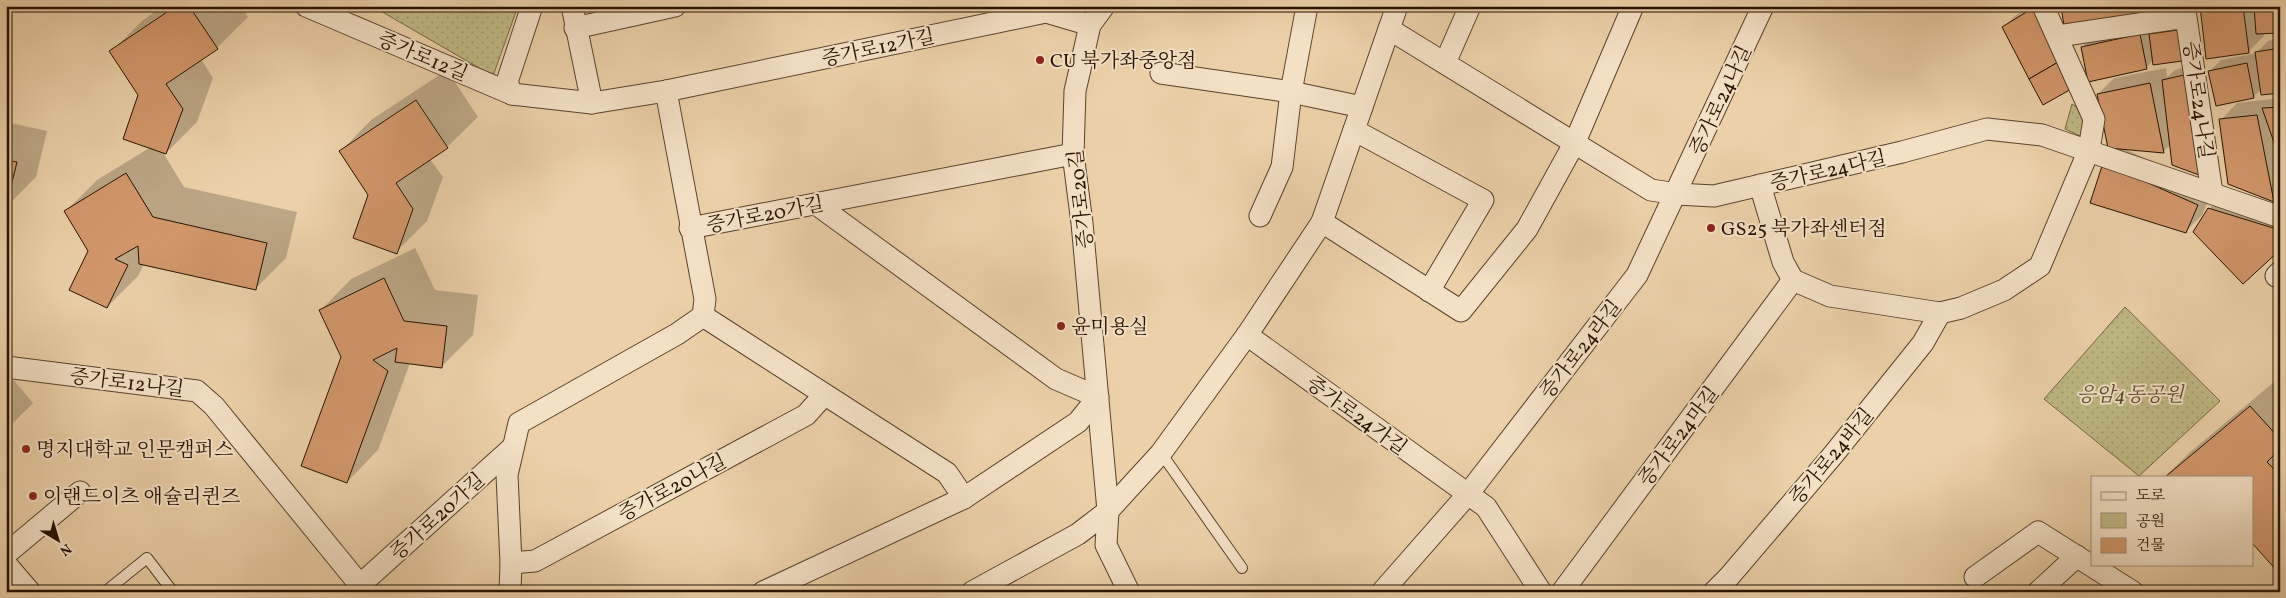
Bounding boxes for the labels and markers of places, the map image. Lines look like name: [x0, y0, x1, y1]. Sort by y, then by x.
place label: CU 북가좌중앙점: [1050, 48, 1196, 76]
marker: CU 북가좌중앙점: [1034, 54, 1046, 66]
place label: GS25 북가좌센터점: [1721, 216, 1887, 244]
marker: GS25 북가좌센터점: [1705, 222, 1717, 234]
place label: 윤미용실: [1071, 314, 1148, 342]
marker: 윤미용실: [1055, 320, 1067, 332]
place label: 명지대학교 인문캠퍼스: [36, 437, 233, 465]
marker: 명지대학교 인문캠퍼스: [20, 443, 32, 455]
place label: 이랜드이츠 애슐리퀸즈: [43, 484, 240, 512]
marker: 이랜드이츠 애슐리퀸즈: [27, 490, 39, 502]

